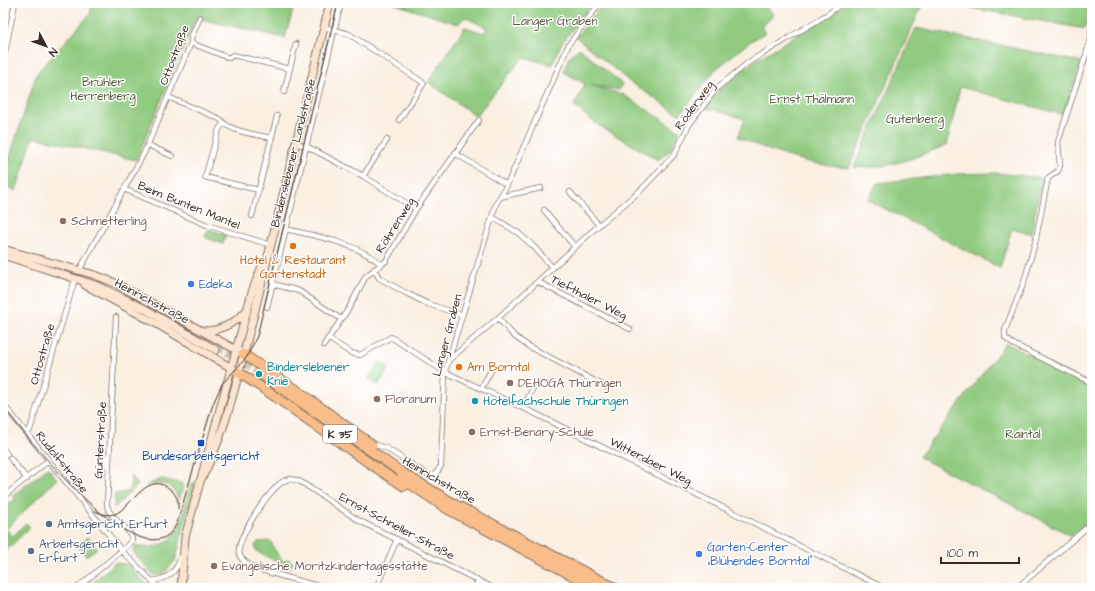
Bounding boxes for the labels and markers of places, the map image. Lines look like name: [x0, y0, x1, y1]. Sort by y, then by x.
place label: Schmetterling: [71, 213, 147, 231]
marker: Schmetterling: [58, 216, 68, 226]
marker: Hotel & Restaurant Gartenstadt: [288, 241, 298, 251]
place label: Hotel & Restaurant Gartenstadt: [240, 252, 346, 283]
place label: Edeka: [199, 276, 232, 293]
marker: Edeka: [186, 279, 196, 289]
place label: Binderslebener Knie: [267, 359, 350, 390]
place label: Am Borntal: [467, 359, 530, 376]
marker: Am Borntal: [454, 362, 464, 372]
marker: Binderslebener Knie: [254, 369, 264, 379]
place label: DEHOGA Thüringen: [518, 375, 622, 393]
marker: DEHOGA Thüringen: [505, 378, 515, 388]
place label: Floranum: [385, 391, 437, 408]
place label: Hotelfachschule Thüringen: [483, 393, 628, 411]
marker: Floranum: [372, 394, 382, 404]
marker: Hotelfachschule Thüringen: [470, 396, 480, 406]
place label: Ernst-Benary-Schule: [480, 424, 595, 442]
marker: Ernst-Benary-Schule: [467, 427, 477, 437]
marker: Bundesarbeitsgericht: [196, 438, 206, 448]
place label: Bundesarbeitsgericht: [142, 448, 260, 466]
place label: Amtsgericht Erfurt: [57, 516, 168, 534]
marker: Amtsgericht Erfurt: [44, 519, 54, 529]
place label: Arbeitsgericht Erfurt: [39, 536, 119, 567]
place label: Garten-Center „Blühendes Borntal“: [707, 539, 813, 570]
marker: Arbeitsgericht Erfurt: [26, 546, 36, 556]
marker: Garten-Center „Blühendes Borntal“: [694, 549, 704, 559]
place label: Evangelische Moritzkindertagesstätte: [222, 558, 428, 576]
marker: Evangelische Moritzkindertagesstätte: [209, 561, 219, 571]

